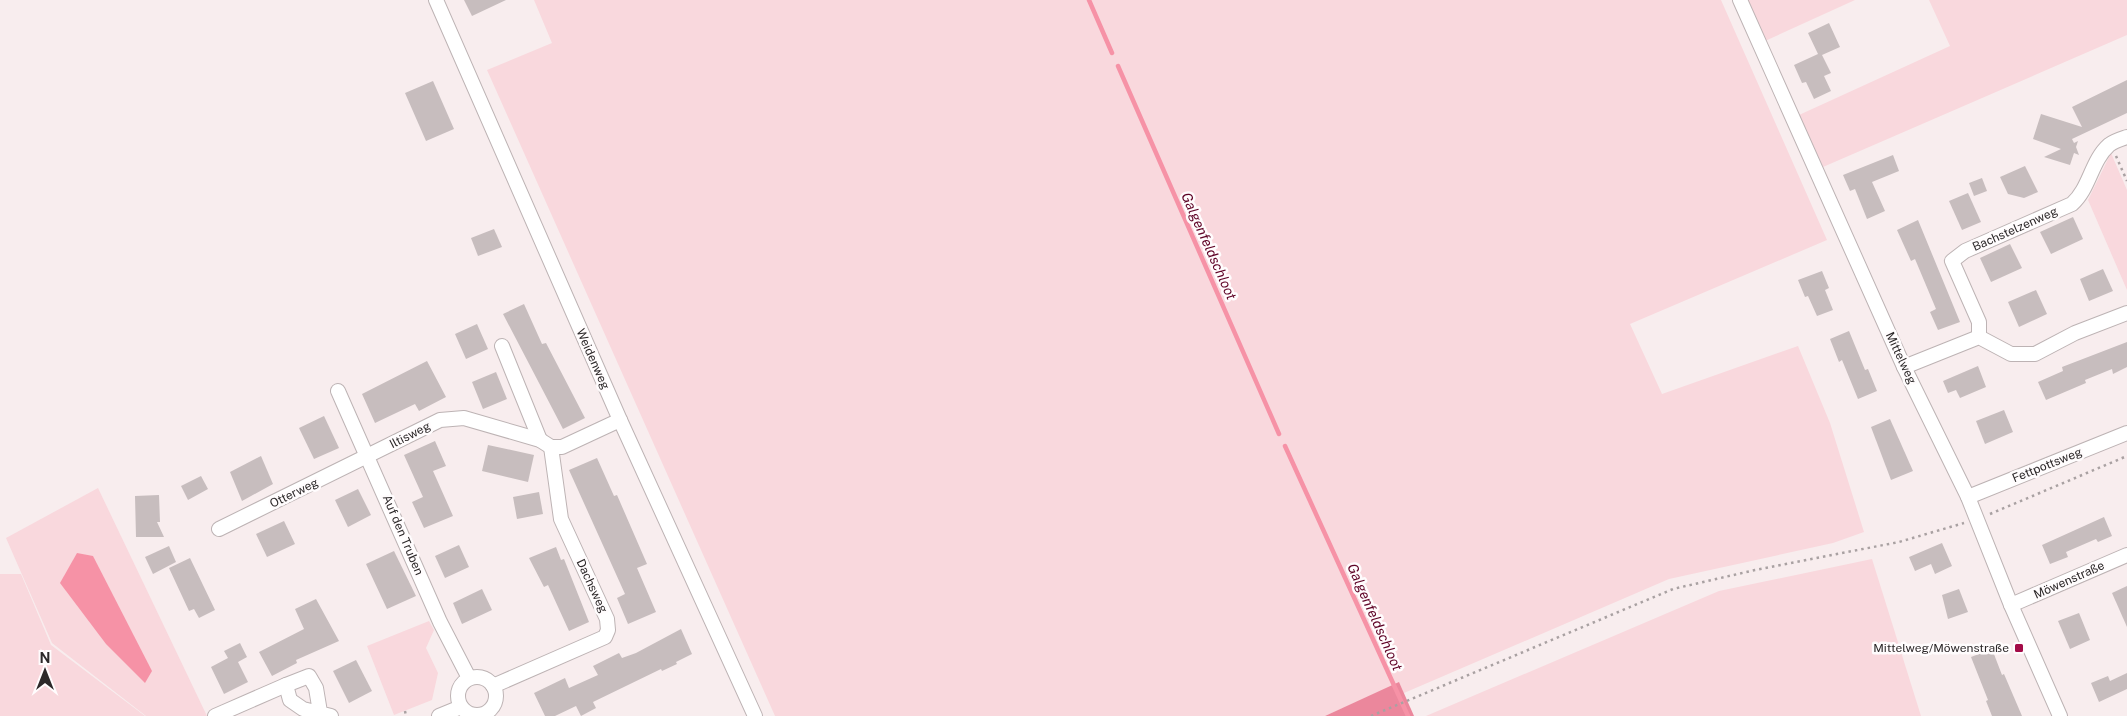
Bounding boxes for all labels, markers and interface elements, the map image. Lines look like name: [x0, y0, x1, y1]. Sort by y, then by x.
water label: Galgenfeldschloot: [1178, 190, 1240, 303]
street label: Bachstelzenweg: [1970, 204, 2060, 254]
street label: Weidenweg: [573, 327, 613, 391]
street label: Mittelweg: [1883, 330, 1919, 386]
street label: Iltisweg: [387, 419, 433, 451]
street label: Fettpottsweg: [2010, 445, 2084, 485]
street label: Otterweg: [267, 475, 321, 511]
street label: Auf den Truben: [380, 493, 426, 577]
street label: Dachsweg: [573, 557, 611, 615]
street label: Möwenstraße: [2032, 558, 2107, 602]
water label: Galgenfeldschloot: [1344, 561, 1406, 674]
place label: Mittelweg/Möwenstraße: [1873, 641, 2009, 655]
marker: Mittelweg/Möwenstraße: [2013, 642, 2025, 654]
north arrow: [20, 646, 70, 696]
text: N: [40, 650, 50, 666]

